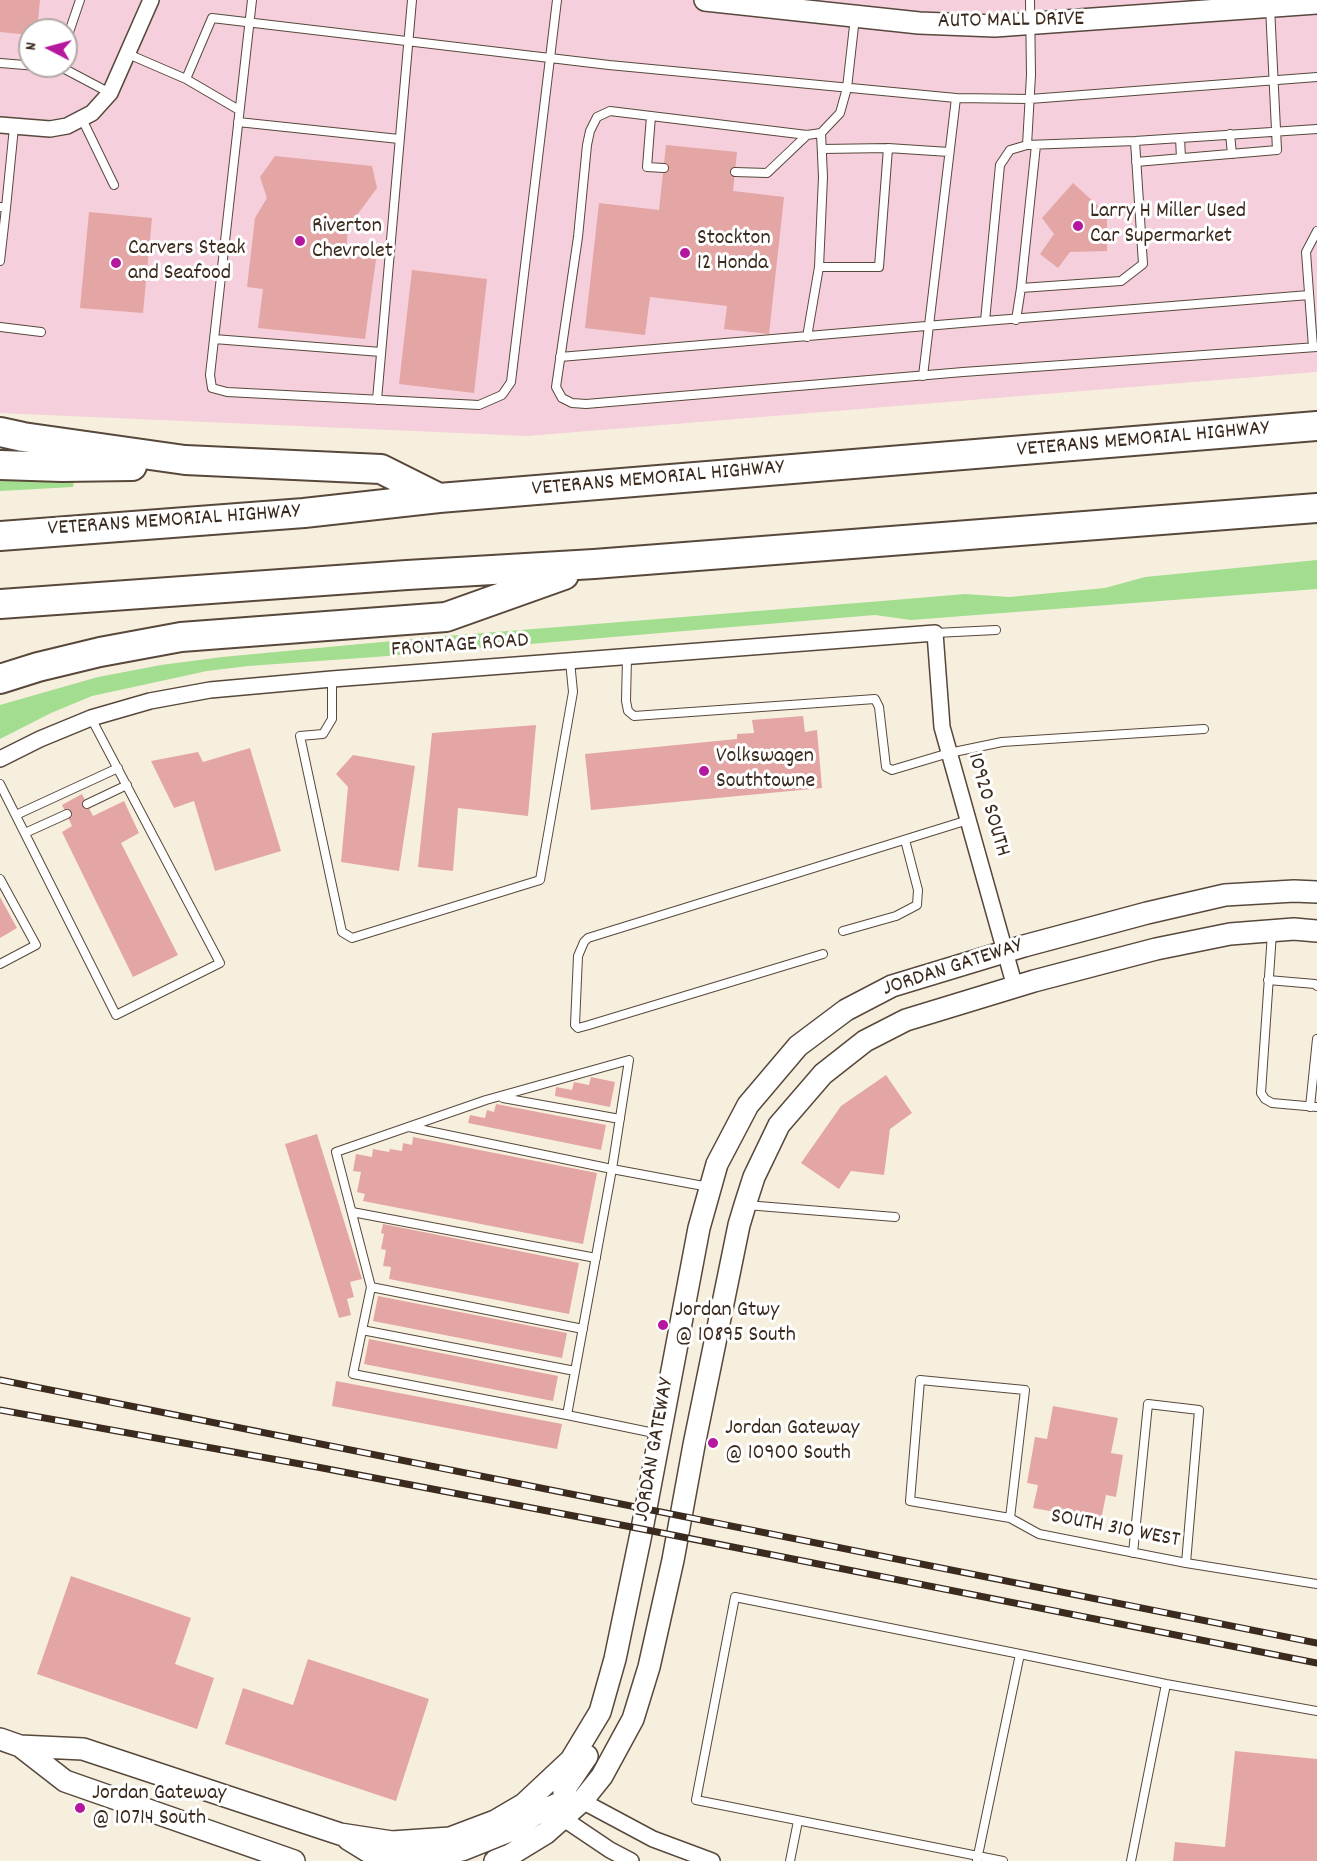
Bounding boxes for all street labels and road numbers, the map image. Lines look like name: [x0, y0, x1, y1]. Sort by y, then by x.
street label: AUTO MALL DRIVE: [938, 8, 1084, 36]
street label: VETERANS MEMORIAL HIGHWAY: [1016, 417, 1270, 465]
street label: VETERANS MEMORIAL HIGHWAY: [531, 456, 785, 504]
street label: VETERANS MEMORIAL HIGHWAY: [47, 500, 301, 544]
street label: FRONTAGE ROAD: [390, 629, 530, 665]
street label: 10920 SOUTH: [960, 750, 1014, 860]
street label: JORDAN GATEWAY: [880, 934, 1026, 1004]
street label: JORDAN GATEWAY: [630, 1376, 682, 1524]
street label: SOUTH 310 WEST: [1048, 1505, 1182, 1555]

